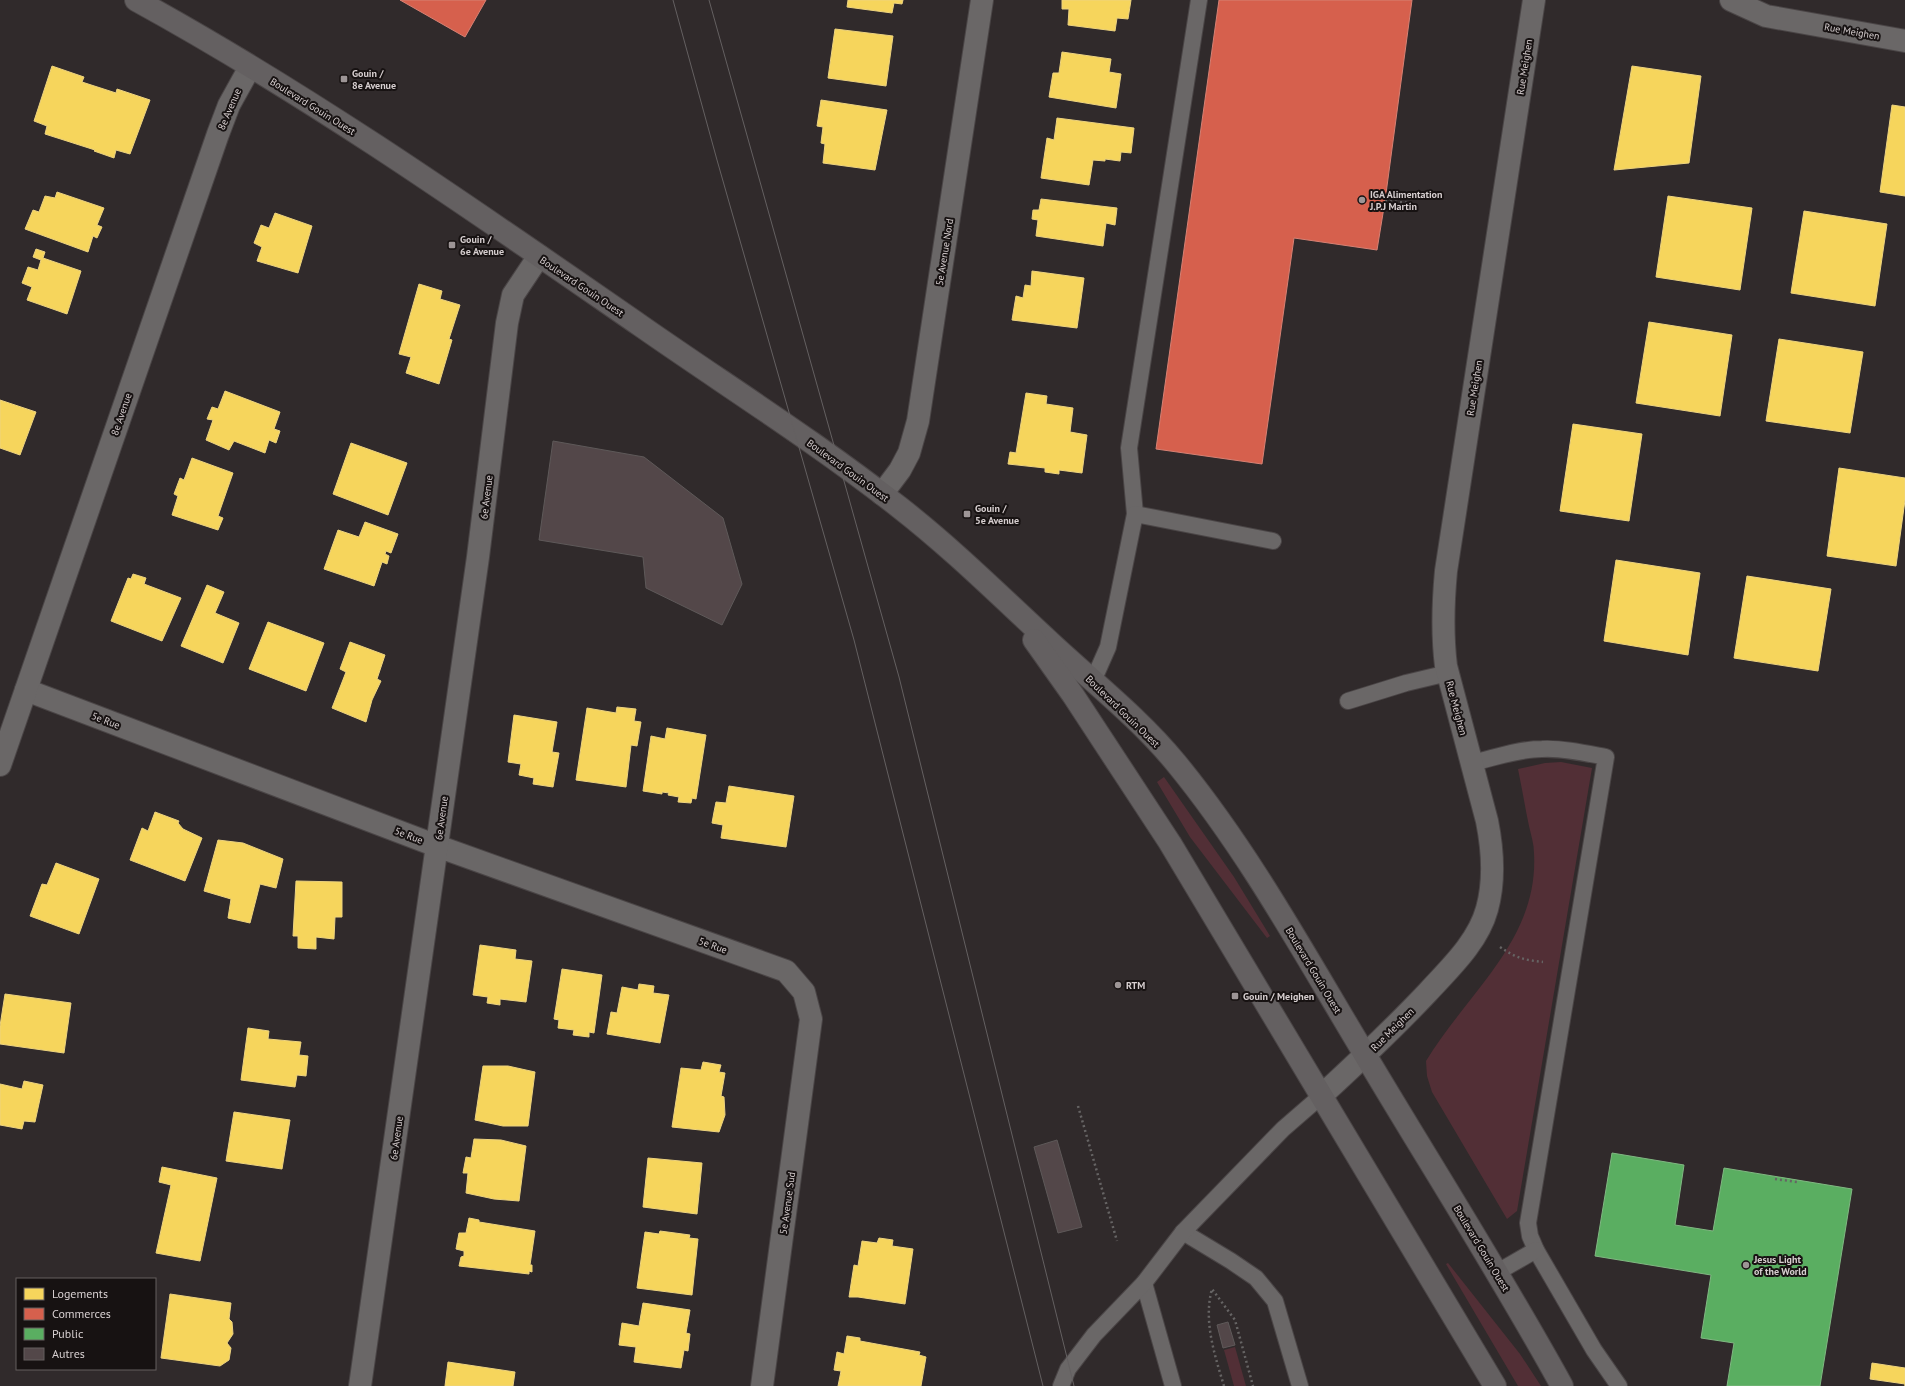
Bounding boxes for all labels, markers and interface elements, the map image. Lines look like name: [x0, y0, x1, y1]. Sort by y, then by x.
street label: Rue Meighen: [1823, 20, 1881, 43]
street label: Rue Meighen: [1514, 38, 1535, 96]
place label: Gouin / 8e Avenue: [352, 67, 396, 92]
marker: Gouin / 8e Avenue: [339, 74, 349, 84]
street label: Boulevard Gouin Ouest: [268, 75, 358, 138]
street label: 8e Avenue: [215, 86, 244, 132]
place label: IGA Alimentation J.P.J Martin: [1369, 188, 1442, 213]
marker: IGA Alimentation J.P.J Martin: [1357, 195, 1367, 205]
street label: 5e Avenue Nord: [933, 218, 956, 287]
place label: Gouin / 6e Avenue: [460, 233, 504, 258]
marker: Gouin / 6e Avenue: [447, 240, 457, 250]
street label: Boulevard Gouin Ouest: [537, 254, 627, 320]
street label: Rue Meighen: [1464, 359, 1485, 417]
street label: 8e Avenue: [108, 391, 135, 437]
street label: Boulevard Gouin Ouest: [804, 436, 892, 505]
street label: 6e Avenue: [477, 474, 496, 520]
place label: Gouin / 5e Avenue: [975, 502, 1019, 527]
marker: Gouin / 5e Avenue: [962, 509, 972, 519]
street label: Boulevard Gouin Ouest: [1083, 673, 1163, 751]
street label: Rue Meighen: [1443, 679, 1470, 737]
street label: 5e Rue: [90, 709, 122, 732]
street label: 6e Avenue: [432, 795, 451, 841]
street label: 5e Rue: [393, 824, 425, 847]
street label: Boulevard Gouin Ouest: [1283, 925, 1345, 1016]
street label: 5e Rue: [697, 934, 729, 957]
place label: RTM: [1126, 979, 1145, 992]
marker: RTM: [1113, 980, 1123, 990]
place label: Gouin / Meighen: [1243, 990, 1314, 1003]
marker: Gouin / Meighen: [1230, 991, 1240, 1001]
street label: Rue Meighen: [1368, 1005, 1417, 1054]
street label: 6e Avenue: [387, 1115, 406, 1161]
street label: 5e Avenue Sud: [777, 1171, 798, 1235]
street label: Boulevard Gouin Ouest: [1451, 1203, 1513, 1294]
place label: Jesus Light of the World: [1753, 1253, 1807, 1278]
marker: Jesus Light of the World: [1741, 1260, 1751, 1270]
legend: [16, 1278, 156, 1370]
text: Logements: [52, 1286, 108, 1301]
text: Commerces: [52, 1306, 111, 1321]
text: Public: [52, 1326, 84, 1341]
text: Autres: [52, 1346, 85, 1361]

